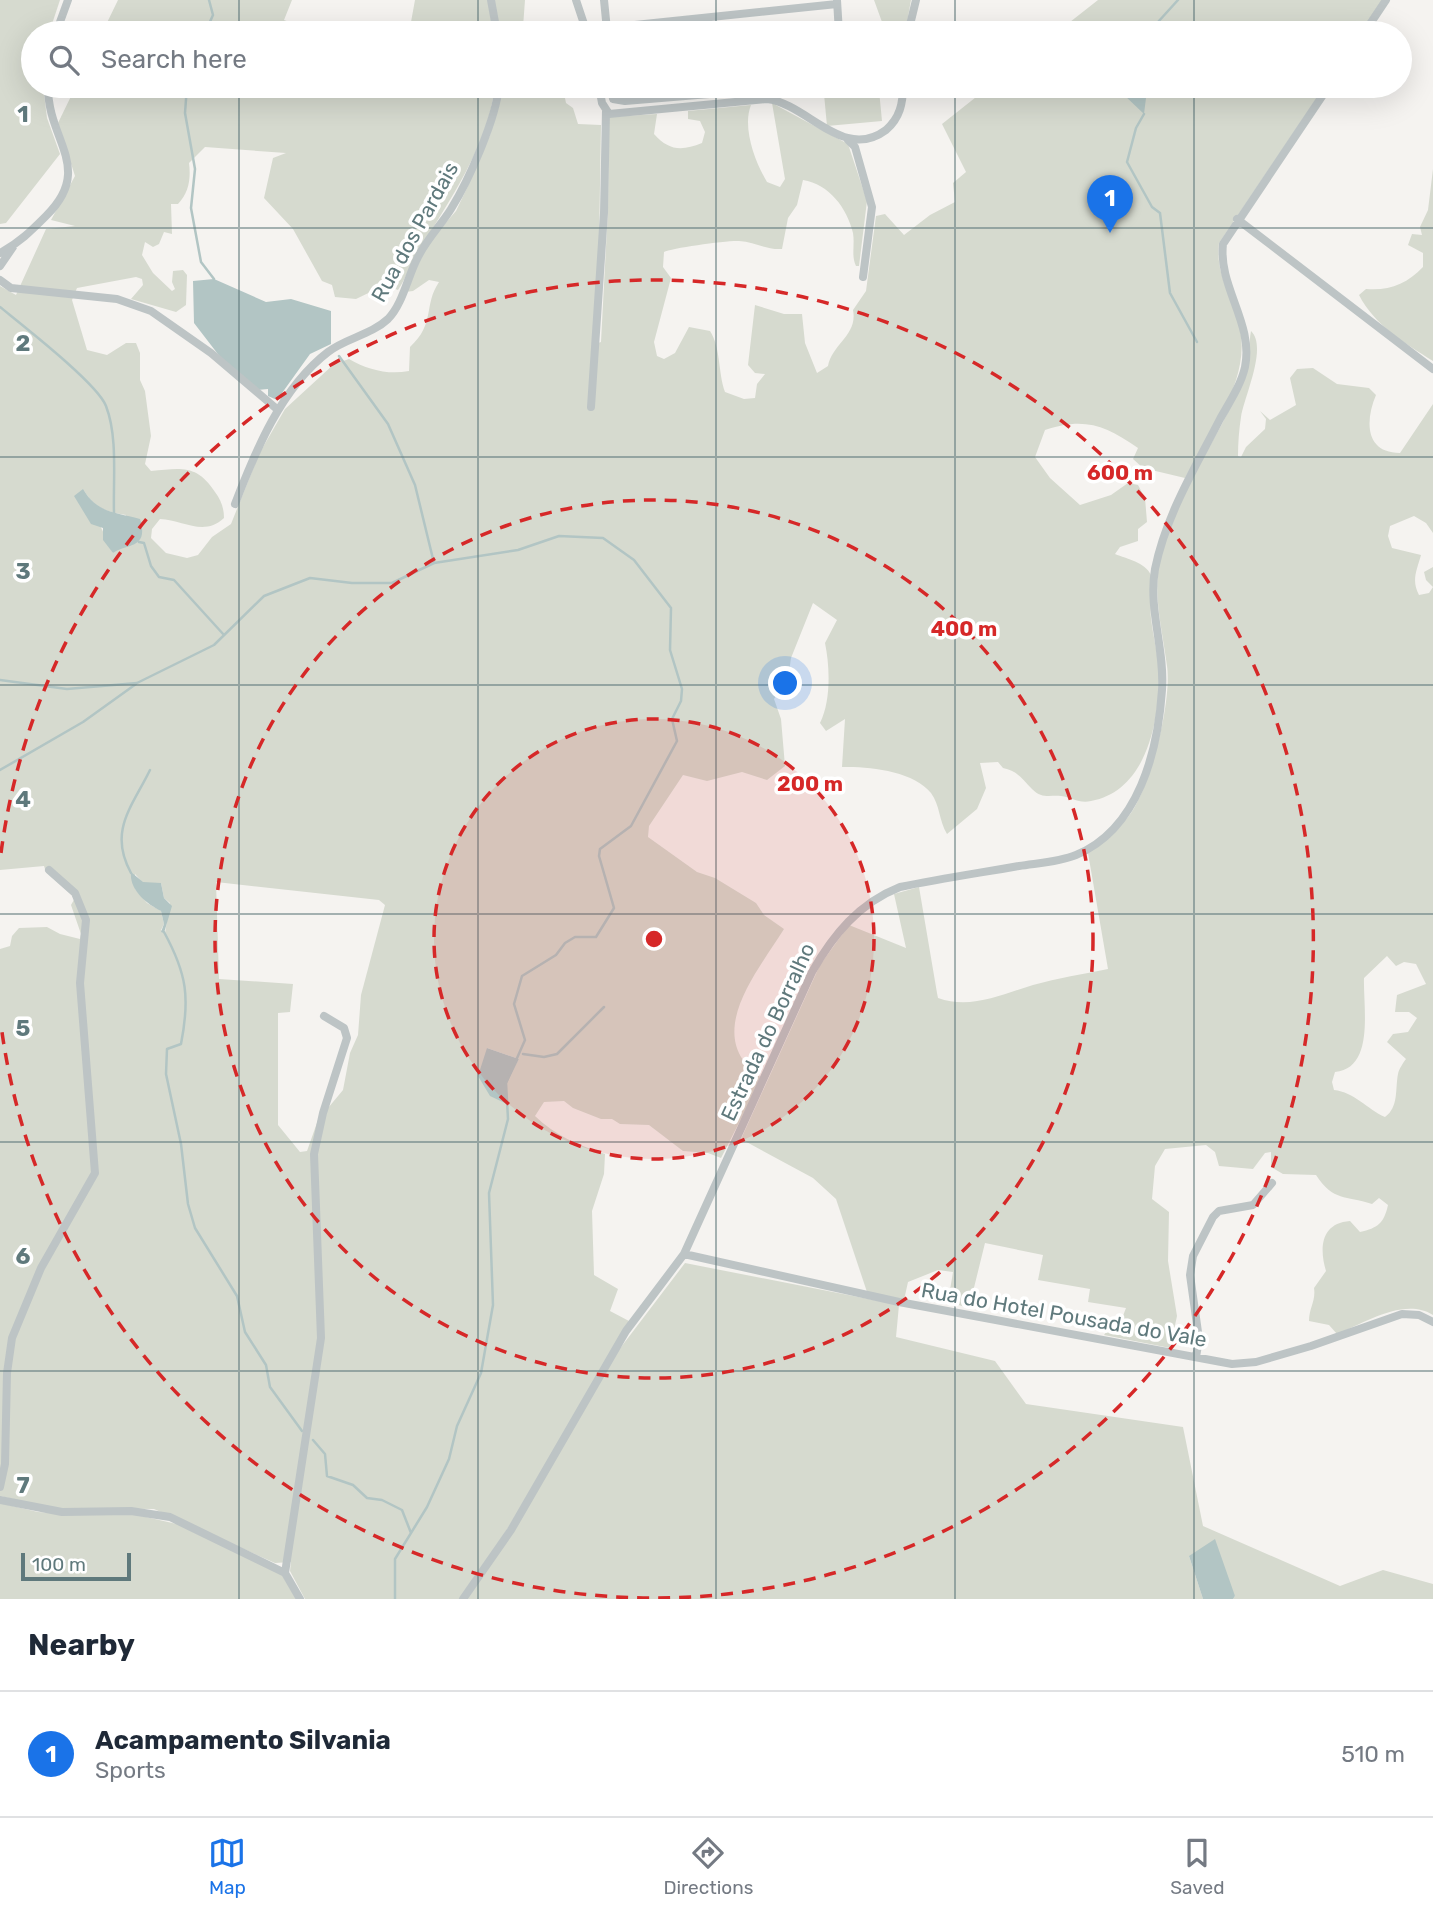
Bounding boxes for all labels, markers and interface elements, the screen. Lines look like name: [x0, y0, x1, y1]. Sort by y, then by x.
search box: [21, 21, 1412, 98]
icon: search: [45, 41, 83, 79]
text: Search here: [101, 44, 247, 75]
text: 1: [17, 100, 29, 128]
street label: Rua dos Pardais: [366, 157, 463, 306]
pin: 1: [1087, 175, 1133, 233]
text: 2: [16, 329, 30, 357]
text: 600 m: [1087, 460, 1153, 485]
text: 3: [15, 557, 31, 585]
text: 400 m: [931, 616, 997, 641]
your location: [768, 666, 802, 700]
text: 200 m: [777, 771, 843, 796]
text: 4: [15, 785, 31, 813]
centre of rings: [642, 927, 666, 951]
street label: Estrada do Borralho: [715, 939, 820, 1125]
text: 5: [16, 1014, 31, 1042]
text: 6: [16, 1242, 31, 1270]
street label: Rua do Hotel Pousada do Vale: [919, 1277, 1209, 1352]
text: 7: [16, 1471, 30, 1499]
scale bar: [21, 1550, 131, 1582]
text: 100 m: [32, 1553, 86, 1576]
text: Nearby: [28, 1627, 135, 1663]
text: Acampamento Silvania: [95, 1725, 391, 1756]
text: 1: [45, 1740, 57, 1768]
text: 510 m: [1341, 1740, 1405, 1768]
text: Sports: [95, 1756, 166, 1784]
tab: Map: [208, 1834, 246, 1899]
tab: Directions: [663, 1834, 753, 1899]
tab: Saved: [1170, 1834, 1225, 1899]

